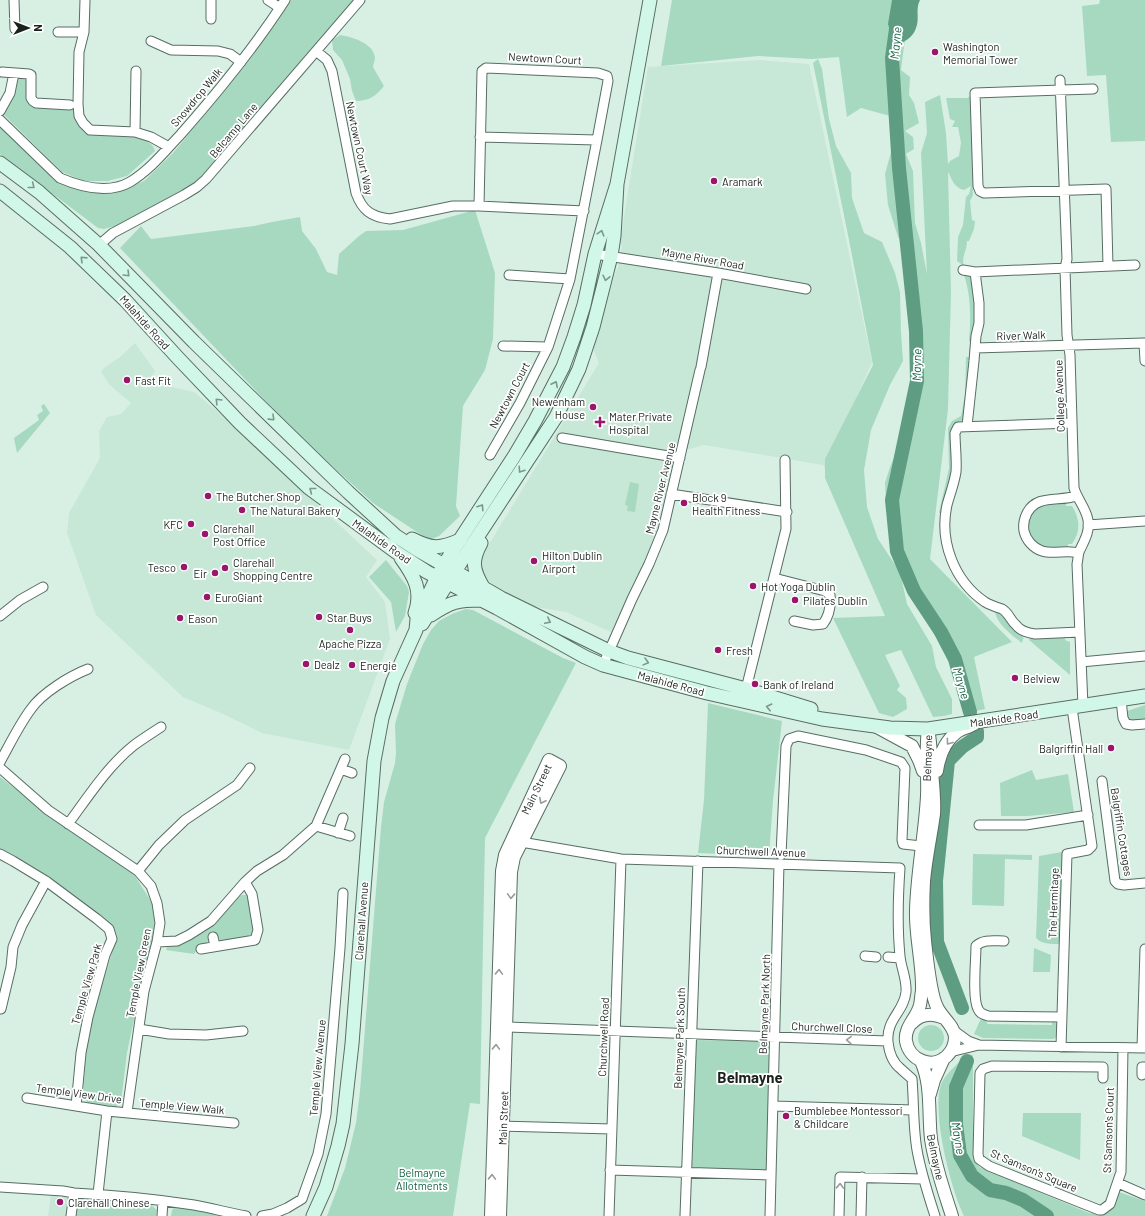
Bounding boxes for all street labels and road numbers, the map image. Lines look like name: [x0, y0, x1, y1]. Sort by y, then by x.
street label: Newtown Court: [508, 50, 582, 66]
street label: Snowdrop Walk: [168, 65, 225, 129]
street label: Belcamp Lane: [206, 100, 260, 160]
street label: Newtown Court Way: [344, 100, 376, 196]
street label: Mayne River Road: [661, 244, 745, 272]
street label: Malahide Road: [117, 292, 173, 352]
street label: River Walk: [996, 328, 1046, 342]
street label: College Avenue: [1051, 359, 1067, 432]
street label: Newtown Court: [486, 360, 532, 430]
street label: Mayne River Avenue: [642, 441, 678, 535]
street label: Malahide Road: [350, 516, 414, 566]
street label: Malahide Road: [636, 668, 706, 698]
street label: Malahide Road: [969, 707, 1039, 729]
street label: Belmayne: [920, 734, 934, 782]
street label: Main Street: [518, 762, 554, 816]
street label: Balgriffin Cottages: [1109, 787, 1135, 877]
street label: Churchwell Avenue: [716, 843, 806, 859]
street label: The Hermitage: [1045, 867, 1061, 938]
street label: Clarehall Avenue: [352, 881, 370, 961]
street label: Temple View Green: [123, 927, 153, 1019]
street label: Temple View Park: [68, 941, 104, 1026]
street label: Belmayne Park North: [756, 954, 772, 1054]
street label: Belmayne Park South: [671, 987, 687, 1089]
street label: Churchwell Road: [595, 997, 611, 1077]
street label: Temple View Avenue: [306, 1019, 328, 1117]
street label: Churchwell Close: [791, 1019, 873, 1035]
street label: Temple View Drive: [35, 1081, 123, 1105]
street label: St Samson's Court: [1100, 1087, 1116, 1173]
street label: Main Street: [496, 1091, 510, 1145]
street label: Temple View Walk: [139, 1096, 225, 1116]
street label: Belmayne: [925, 1133, 947, 1181]
street label: St Samson's Square: [989, 1146, 1080, 1194]

